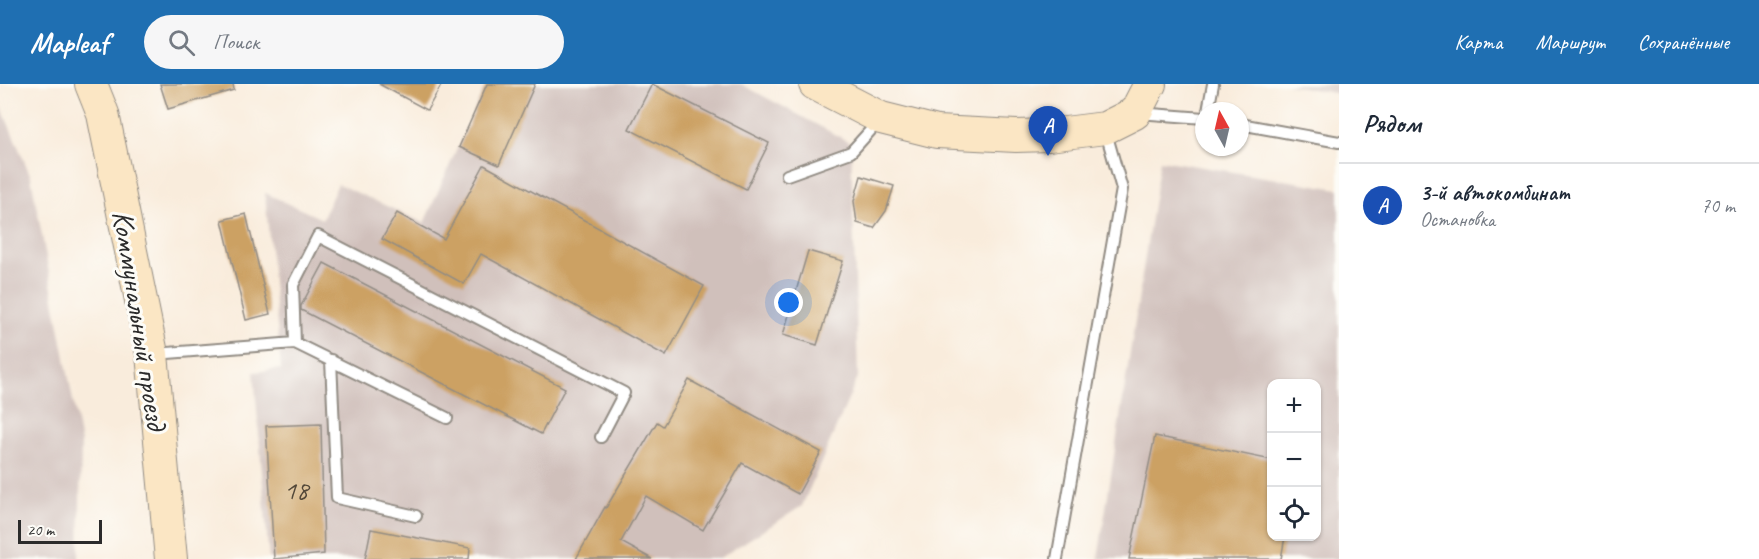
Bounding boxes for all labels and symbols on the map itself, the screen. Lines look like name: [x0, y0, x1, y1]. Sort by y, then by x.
north arrow: [1195, 102, 1249, 156]
pin: A: [1028, 106, 1068, 156]
street label: Коммунальный проезд: [104, 208, 176, 435]
your location: [774, 288, 803, 317]
house number: 18: [284, 473, 311, 507]
scale bar: [18, 517, 102, 544]

